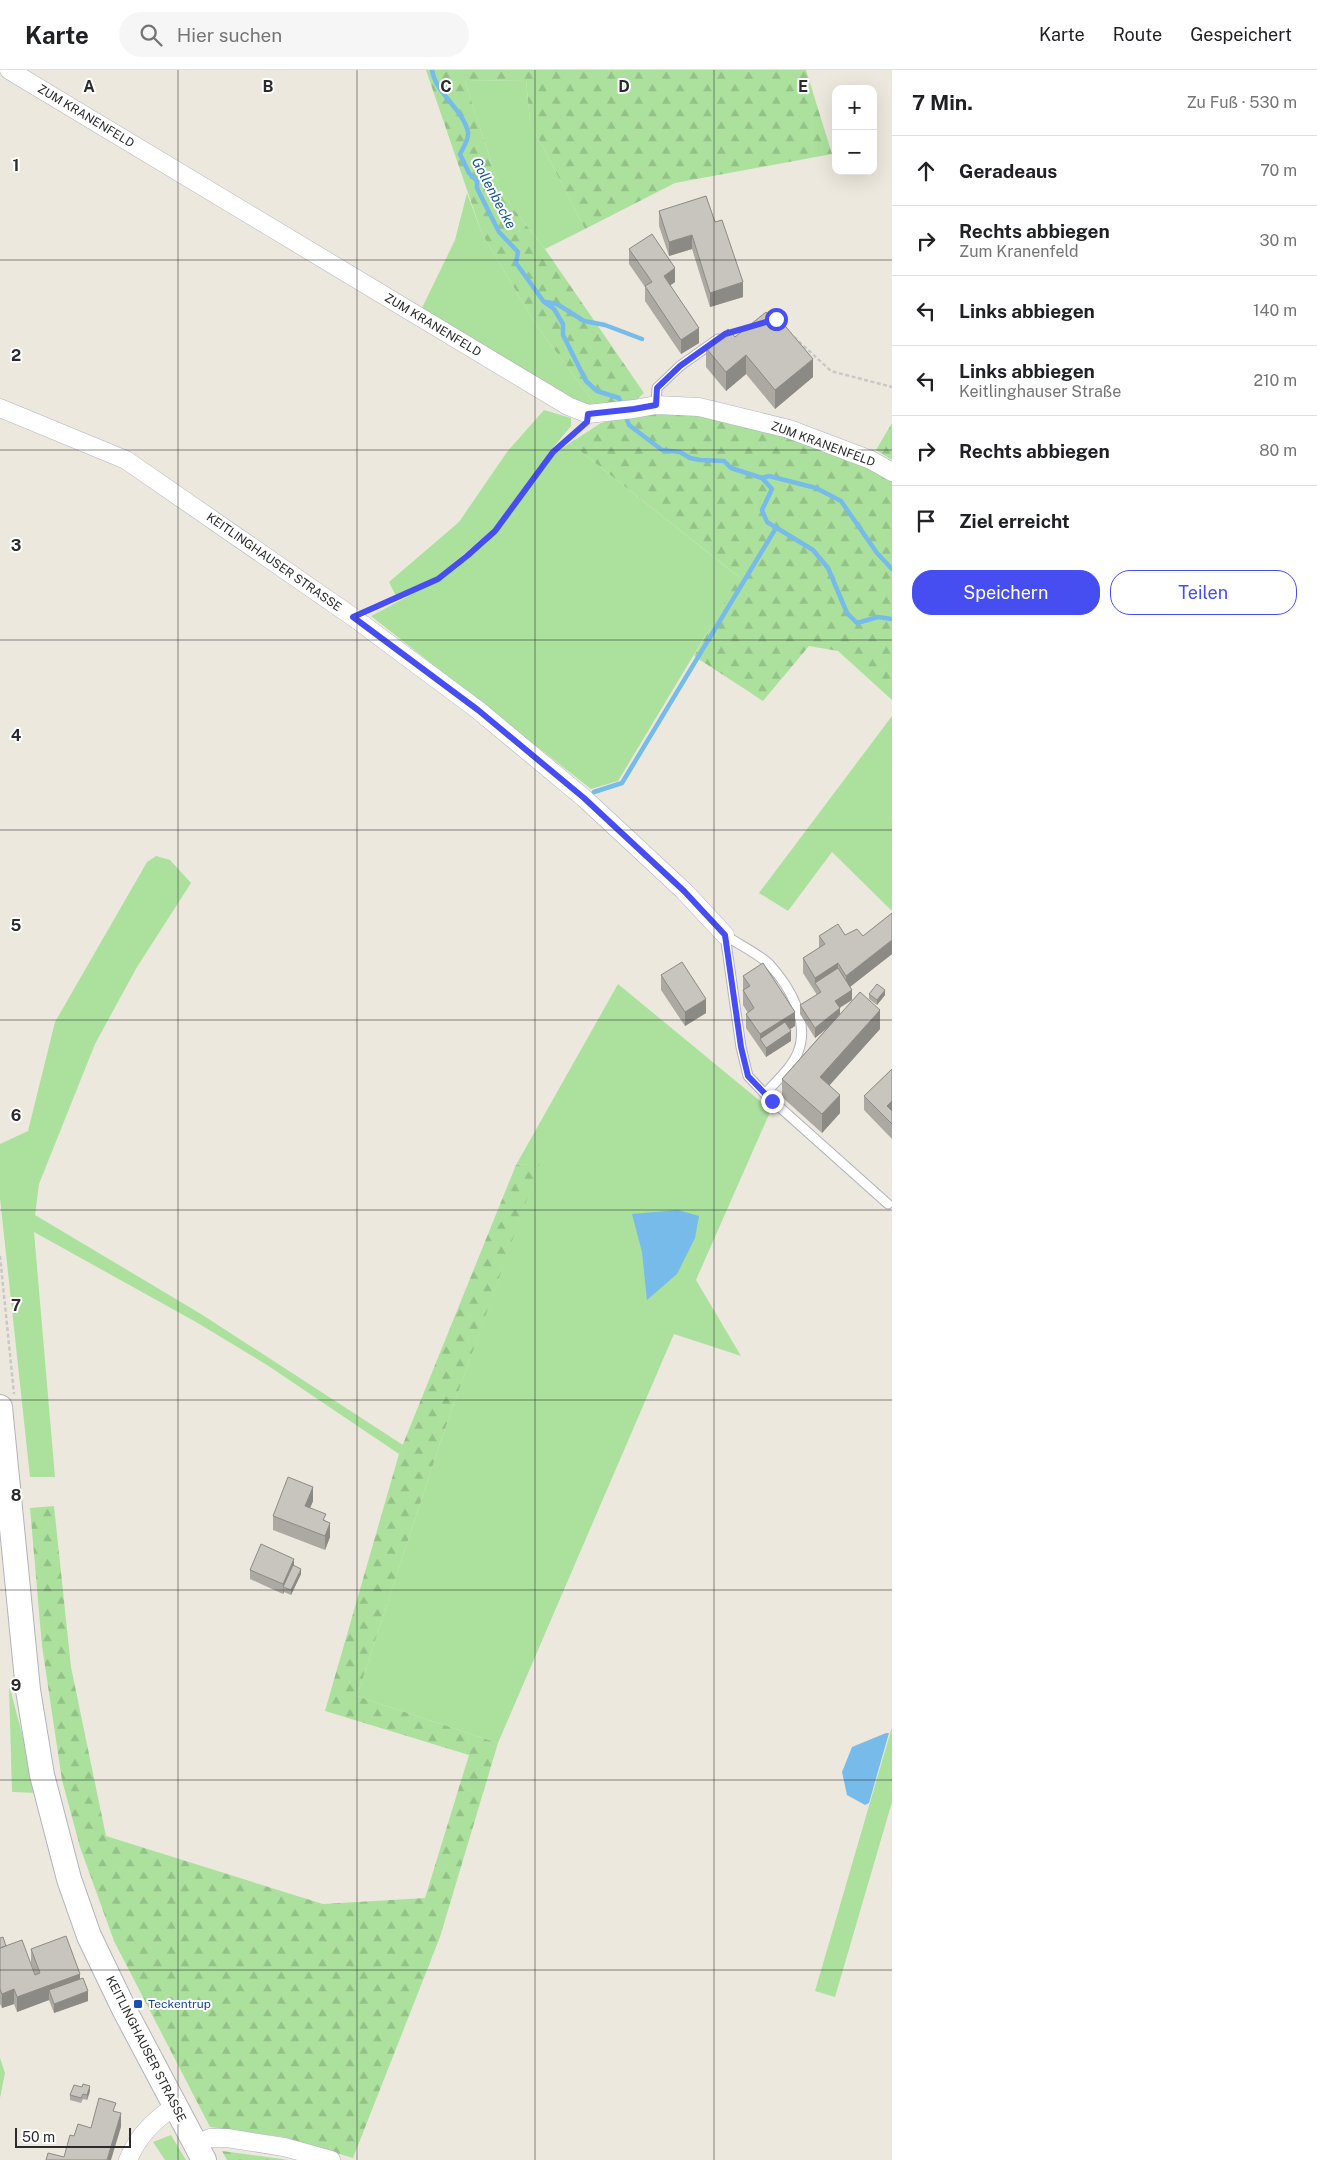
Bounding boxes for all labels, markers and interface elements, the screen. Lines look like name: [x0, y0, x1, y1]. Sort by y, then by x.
search box: [119, 12, 469, 57]
text: Karte: [25, 21, 89, 49]
icon: search: [137, 21, 165, 49]
text: Hier suchen: [177, 24, 282, 46]
text: Karte: [1039, 24, 1085, 45]
text: Route: [1113, 24, 1162, 45]
text: Gespeichert: [1190, 24, 1292, 45]
text: B: [263, 77, 274, 96]
text: C: [440, 77, 452, 96]
text: D: [618, 77, 630, 96]
text: E: [798, 77, 808, 96]
street label: ZUM KRANENFELD: [35, 82, 137, 150]
map controls: [832, 85, 877, 175]
button: +: [832, 85, 877, 130]
text: 7 Min.: [912, 90, 973, 115]
text: Zu Fuß · 530 m: [1186, 93, 1297, 112]
button: −: [832, 130, 877, 175]
water label: Gollenbecke: [469, 155, 520, 232]
text: 1: [13, 156, 19, 175]
icon: ahead: [912, 157, 940, 185]
text: Geradeaus: [959, 160, 1057, 182]
text: 70 m: [1260, 161, 1297, 180]
text: Rechts abbiegen: [959, 220, 1110, 242]
icon: right: [912, 227, 940, 255]
text: 30 m: [1260, 231, 1297, 250]
text: Zum Kranenfeld: [959, 242, 1079, 261]
street label: ZUM KRANENFELD: [382, 291, 484, 359]
icon: left: [912, 297, 940, 325]
text: Links abbiegen: [959, 300, 1095, 322]
text: 140 m: [1253, 301, 1297, 320]
route start: [765, 308, 788, 331]
text: 2: [11, 346, 21, 365]
text: Links abbiegen: [959, 360, 1095, 382]
icon: left: [912, 367, 940, 395]
text: 210 m: [1253, 371, 1297, 390]
text: Keitlinghauser Straße: [959, 382, 1121, 401]
street label: ZUM KRANENFELD: [769, 419, 877, 469]
icon: right: [912, 437, 940, 465]
text: Rechts abbiegen: [959, 440, 1110, 462]
text: 80 m: [1259, 441, 1297, 460]
icon: arrive: [912, 507, 940, 535]
street label: KEITLINGHAUSER STRASSE: [204, 510, 344, 614]
text: Ziel erreicht: [959, 510, 1070, 532]
text: 3: [11, 536, 21, 555]
button: Speichern: [912, 570, 1100, 615]
button: Teilen: [1110, 570, 1297, 615]
text: 4: [11, 726, 22, 745]
text: 5: [11, 916, 22, 935]
route end: [761, 1090, 784, 1113]
text: 6: [11, 1106, 21, 1125]
text: 7: [11, 1296, 21, 1315]
text: 8: [11, 1486, 22, 1505]
text: 9: [11, 1676, 21, 1695]
street label: KEITLINGHAUSER STRASSE: [103, 1974, 189, 2124]
place label: Teckentrup: [148, 1997, 211, 2011]
marker: Teckentrup: [132, 1998, 144, 2010]
scale bar: [15, 2125, 131, 2148]
text: 50 m: [22, 2129, 55, 2145]

